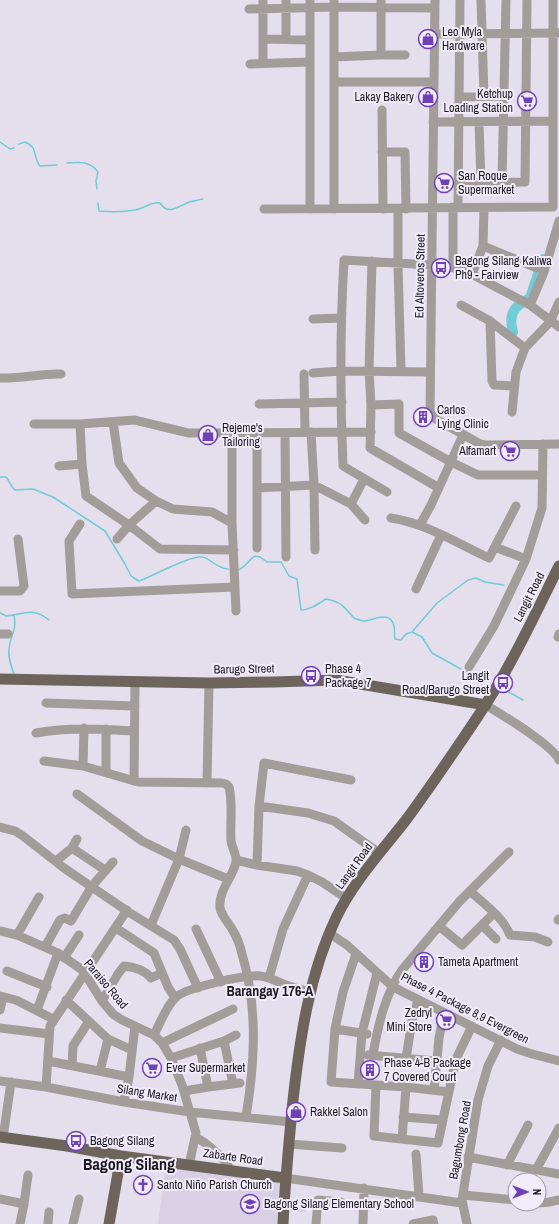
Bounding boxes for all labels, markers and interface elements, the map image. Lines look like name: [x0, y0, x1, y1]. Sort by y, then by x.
place label: Leo Myla Hardware: [442, 24, 485, 54]
shop icon: Leo Myla Hardware: [417, 28, 439, 50]
shop icon: Lakay Bakery: [417, 86, 439, 108]
place label: Ketchup Loading Station: [444, 86, 513, 116]
place label: Lakay Bakery: [354, 89, 414, 105]
supermarket icon: Ketchup Loading Station: [516, 90, 538, 112]
place label: San Roque Supermarket: [458, 168, 515, 198]
supermarket icon: San Roque Supermarket: [433, 172, 455, 194]
street label: Ed Altoveros Street: [411, 233, 429, 318]
place label: Bagong Silang Kaliwa Ph9 - Fairview: [455, 253, 552, 283]
bus stop icon: Bagong Silang Kaliwa Ph9 - Fairview: [430, 257, 452, 279]
place label: Carlos Lying Clinic: [437, 402, 489, 432]
building icon: Carlos Lying Clinic: [412, 406, 434, 428]
place label: Rejeme's Tailoring: [222, 420, 263, 450]
shop icon: Rejeme's Tailoring: [197, 424, 219, 446]
supermarket icon: Alfamart: [499, 440, 521, 462]
place label: Alfamart: [458, 443, 496, 459]
street label: Langit Road: [510, 569, 548, 625]
street label: Barugo Street: [213, 660, 275, 678]
place label: Phase 4 Package 7: [325, 661, 372, 691]
bus stop icon: Phase 4 Package 7: [300, 665, 322, 687]
place label: Langit Road/Barugo Street: [402, 668, 489, 698]
bus stop icon: Langit Road/Barugo Street: [492, 672, 514, 694]
street label: Langit Road: [332, 840, 376, 892]
building icon: Tameta Apartment: [413, 951, 435, 973]
place label: Tameta Apartment: [438, 954, 518, 970]
street label: Paraiso Road: [81, 956, 131, 1012]
street label: Phase 4 Package 8,9 Evergreen: [398, 969, 532, 1047]
district label: Barangay 176-A: [227, 982, 314, 1000]
place label: Zedryl Mini Store: [387, 1005, 432, 1035]
supermarket icon: Zedryl Mini Store: [435, 1009, 457, 1031]
place label: Phase 4-B Package 7 Covered Court: [384, 1055, 471, 1085]
supermarket icon: Ever Supermarket: [141, 1057, 163, 1079]
building icon: Phase 4-B Package 7 Covered Court: [359, 1059, 381, 1081]
place label: Ever Supermarket: [166, 1060, 246, 1076]
street label: Silang Market: [116, 1080, 178, 1106]
street label: Bagumbong Road: [445, 1100, 475, 1180]
shop icon: Rakkel Salon: [285, 1101, 307, 1123]
place label: Rakkel Salon: [310, 1104, 368, 1120]
bus stop icon: Bagong Silang: [65, 1130, 87, 1152]
place label: Bagong Silang: [90, 1133, 155, 1149]
street label: Zabarte Road: [202, 1145, 264, 1169]
district label: Bagong Silang: [83, 1153, 175, 1175]
north arrow: [507, 1172, 547, 1212]
church icon: Santo Niño Parish Church: [132, 1174, 154, 1196]
place label: Santo Niño Parish Church: [157, 1177, 272, 1193]
text: N: [530, 1189, 544, 1195]
school or university icon: Bagong Silang Elementary School: [239, 1193, 261, 1215]
place label: Bagong Silang Elementary School: [264, 1196, 414, 1212]

